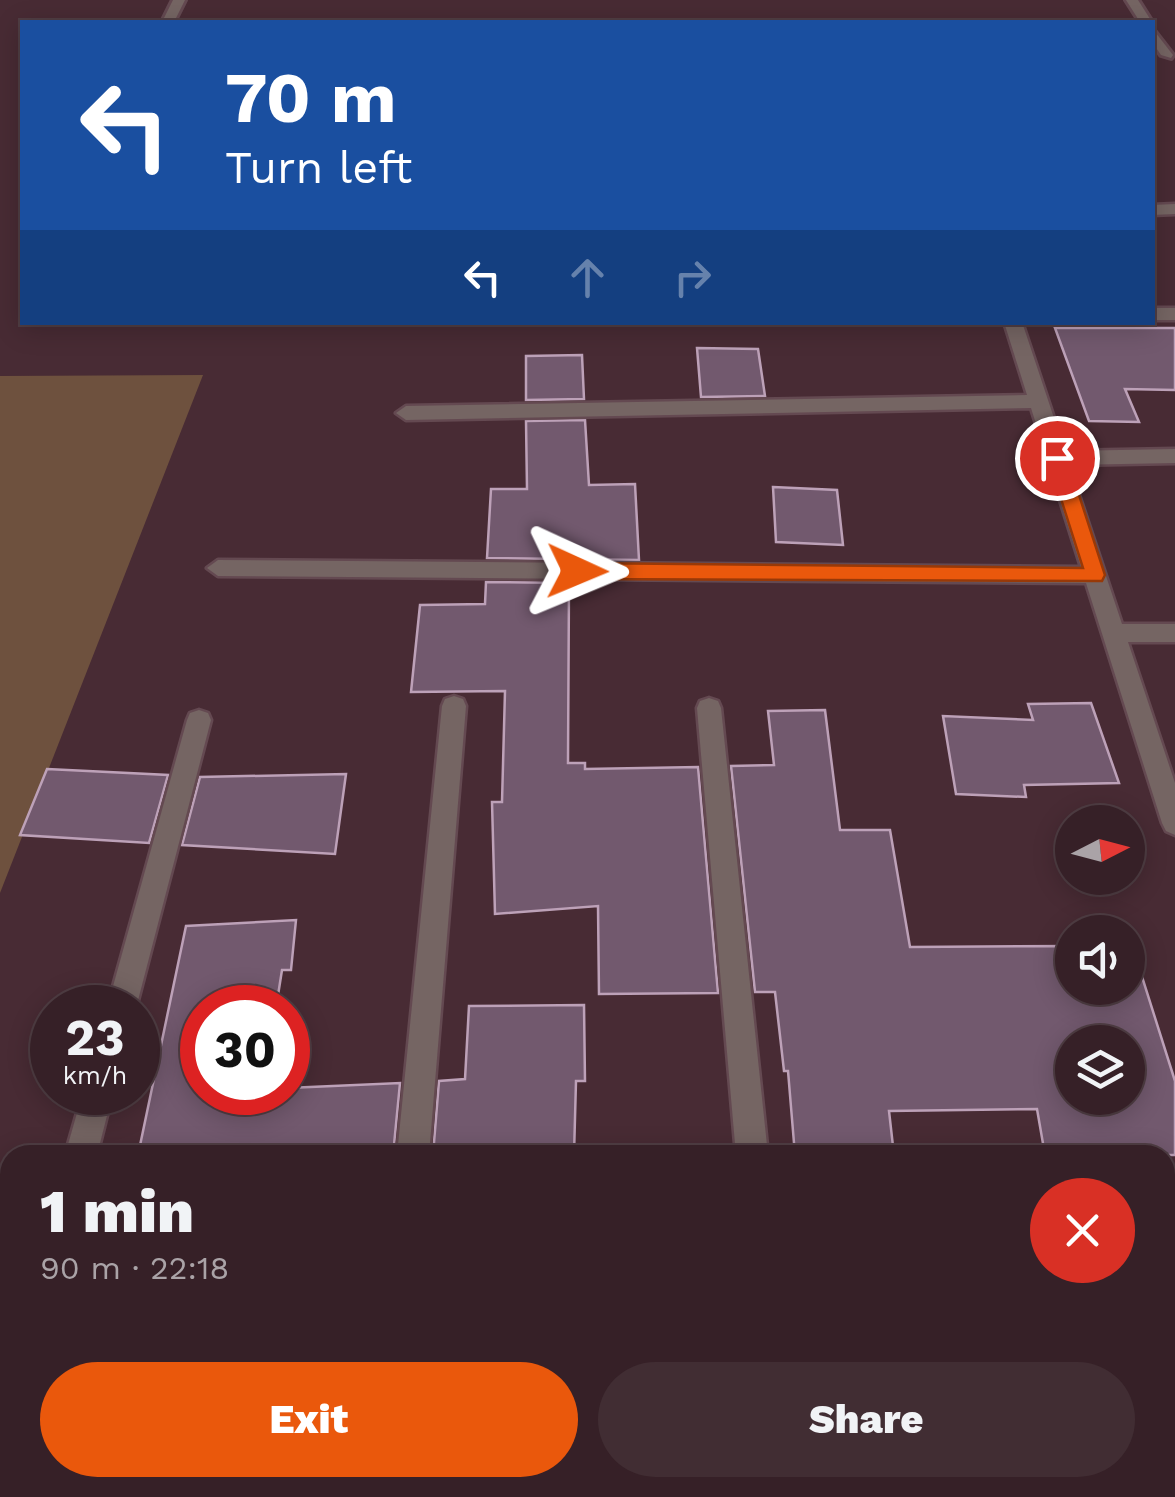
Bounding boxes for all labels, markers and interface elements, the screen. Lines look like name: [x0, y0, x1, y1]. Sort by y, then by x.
text: 70 m: [225, 57, 397, 139]
icon: left: [60, 60, 190, 190]
text: Turn left: [225, 141, 412, 194]
icon: left: [455, 250, 510, 305]
icon: ahead: [560, 250, 615, 305]
icon: right: [665, 250, 720, 305]
pin: [1015, 416, 1100, 501]
icon: arrive: [1030, 431, 1085, 486]
position arrow: [525, 519, 629, 623]
north arrow: [1055, 805, 1145, 895]
map controls: [1055, 805, 1145, 1115]
button: sound: [1055, 915, 1145, 1005]
speed limit sign: 30: [180, 985, 310, 1115]
text: 23: [65, 1008, 125, 1067]
button: layers: [1055, 1025, 1145, 1115]
text: km/h: [63, 1061, 127, 1090]
text: 1 min: [40, 1176, 194, 1247]
button: close: [1030, 1178, 1135, 1283]
text: 90 m · 22:18: [40, 1249, 229, 1287]
button: Exit: [40, 1362, 578, 1477]
button: Share: [598, 1362, 1135, 1477]

